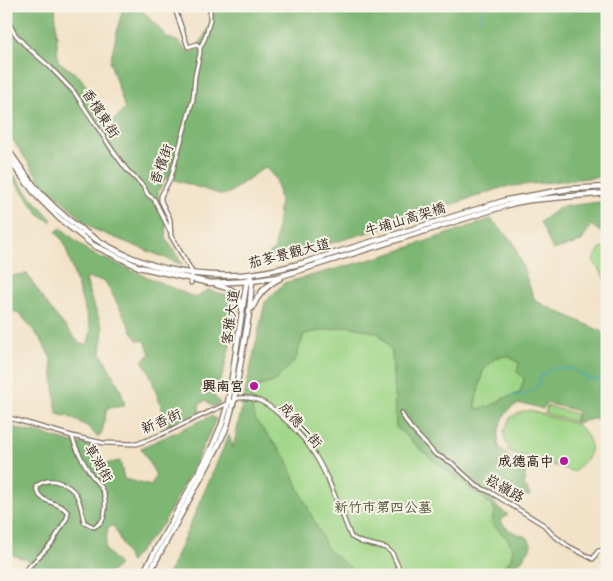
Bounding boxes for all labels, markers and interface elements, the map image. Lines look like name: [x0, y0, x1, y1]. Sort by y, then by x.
street label: 香檳東街: [78, 84, 125, 141]
street label: 香檳街: [144, 141, 177, 187]
street label: 牛埔山高架橋: [362, 197, 448, 240]
street label: 茄苳景觀大道: [246, 233, 332, 272]
street label: 客雅大道: [216, 288, 243, 346]
place label: 興南宮: [202, 376, 244, 395]
marker: 興南宮: [248, 380, 260, 392]
street label: 成德一街: [276, 398, 327, 452]
street label: 新香街: [138, 404, 184, 437]
street label: 草湖街: [80, 440, 118, 486]
place label: 成德高中: [498, 451, 554, 470]
marker: 成德高中: [558, 455, 570, 467]
street label: 崧嶺路: [482, 469, 528, 506]
park label: 新竹市第四公墓: [334, 497, 432, 516]

